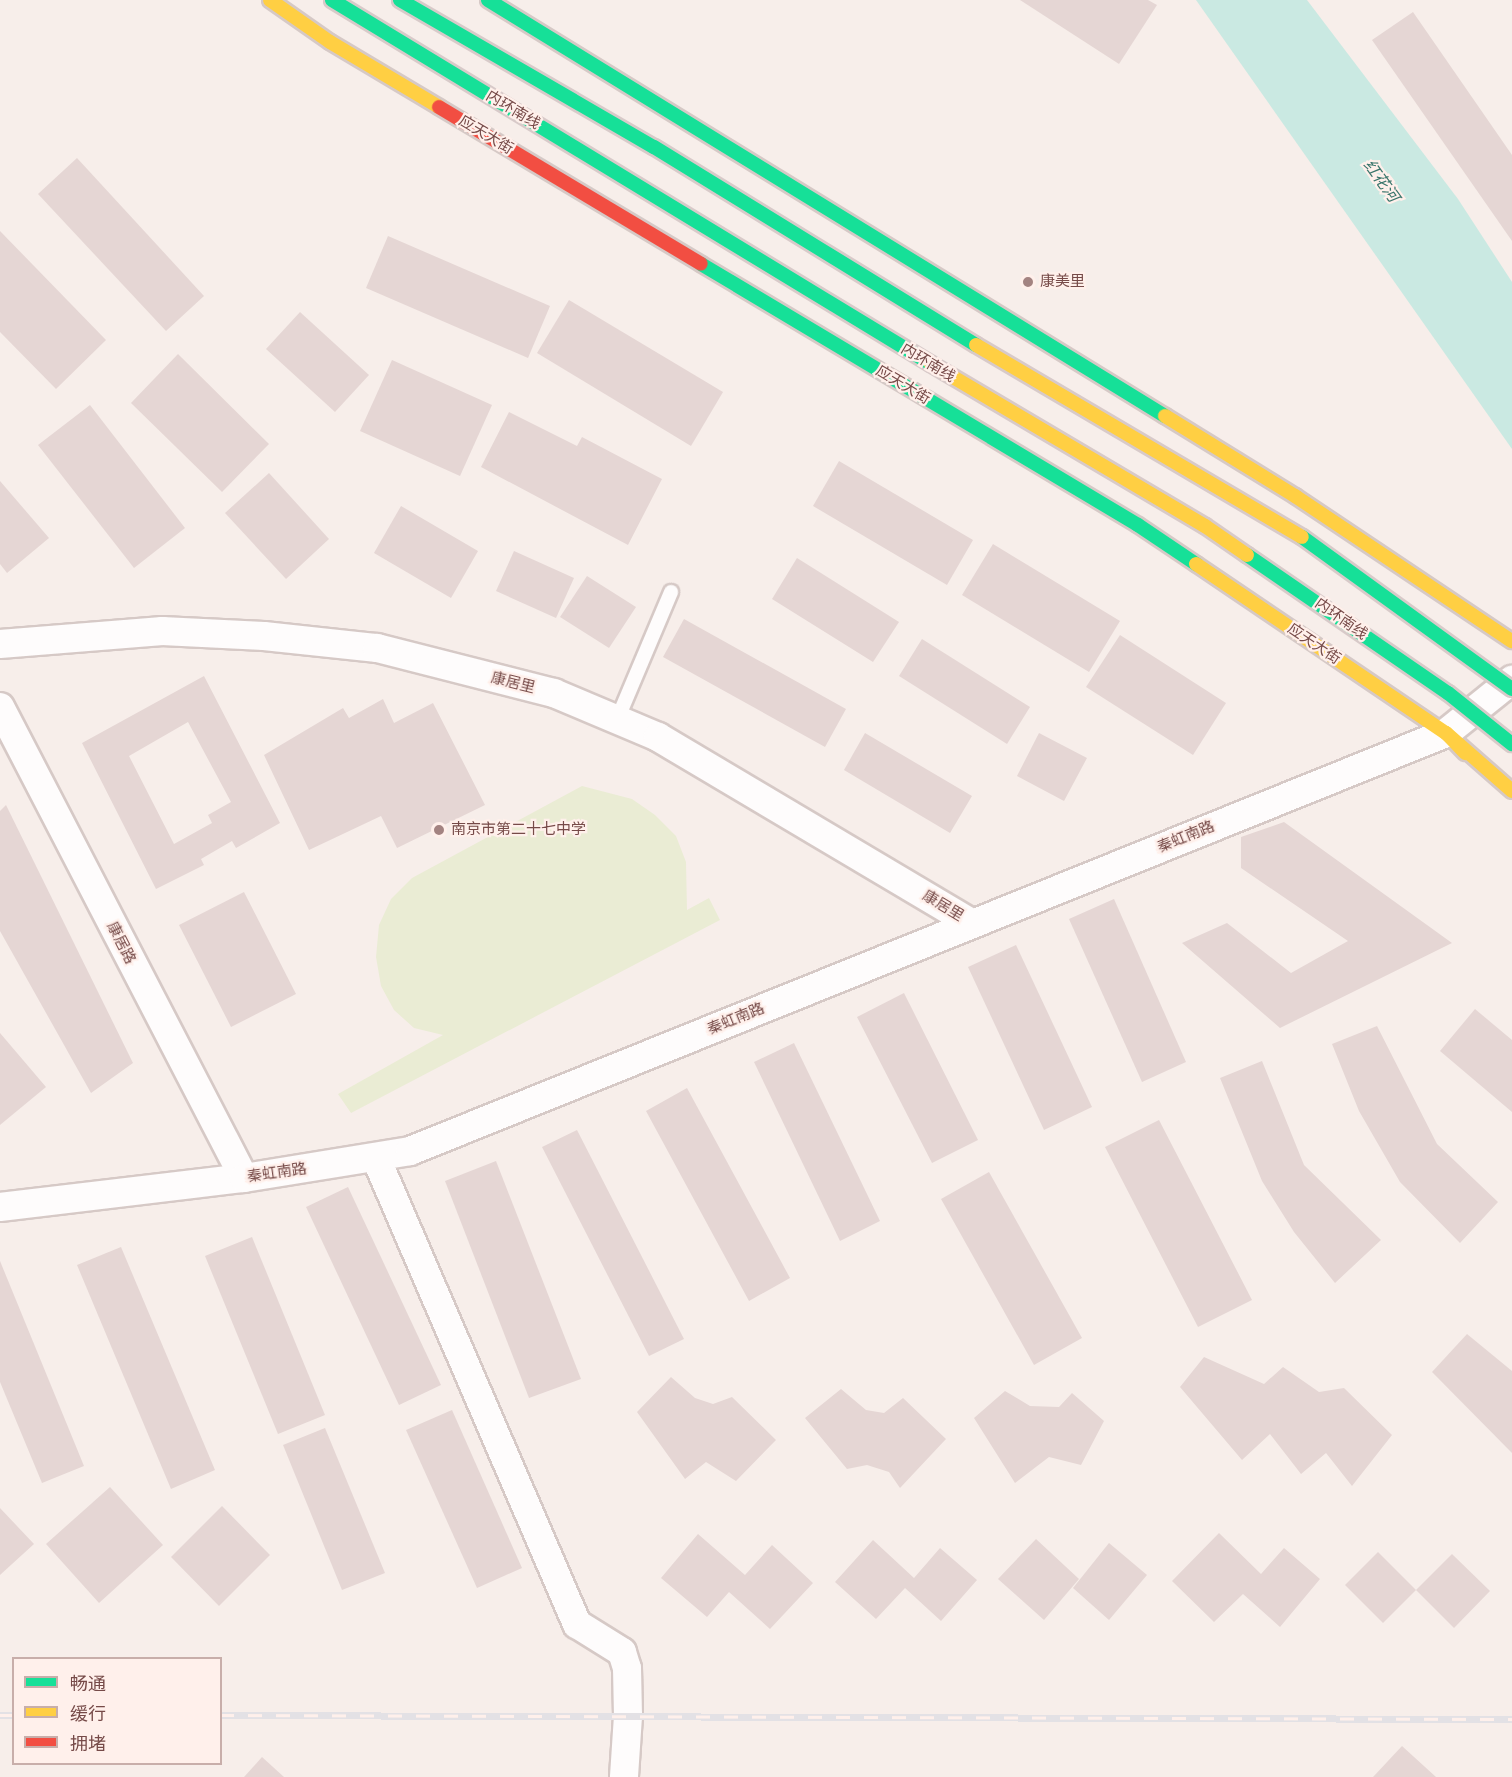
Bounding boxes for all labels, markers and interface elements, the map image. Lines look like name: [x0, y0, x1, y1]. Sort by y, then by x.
street label: 内环南线: [483, 87, 543, 133]
street label: 应天大街: [456, 112, 516, 158]
water label: 红花河: [1359, 156, 1403, 206]
place label: 康美里: [1040, 273, 1085, 291]
marker: 康美里: [1021, 275, 1035, 289]
street label: 内环南线: [898, 340, 958, 386]
street label: 应天大街: [873, 362, 933, 408]
street label: 内环南线: [1311, 594, 1371, 644]
street label: 应天大街: [1284, 620, 1344, 668]
street label: 康居里: [489, 669, 537, 697]
street label: 秦虹南路: [1155, 817, 1217, 857]
place label: 南京市第二十七中学: [451, 821, 586, 839]
marker: 南京市第二十七中学: [432, 823, 446, 837]
street label: 康居里: [919, 887, 967, 925]
street label: 康居路: [103, 919, 139, 967]
street label: 秦虹南路: [705, 999, 767, 1039]
street label: 秦虹南路: [246, 1160, 308, 1186]
legend: [12, 1657, 222, 1765]
text: 畅通: [70, 1672, 106, 1696]
text: 缓行: [70, 1702, 106, 1726]
text: 拥堵: [70, 1732, 106, 1756]

